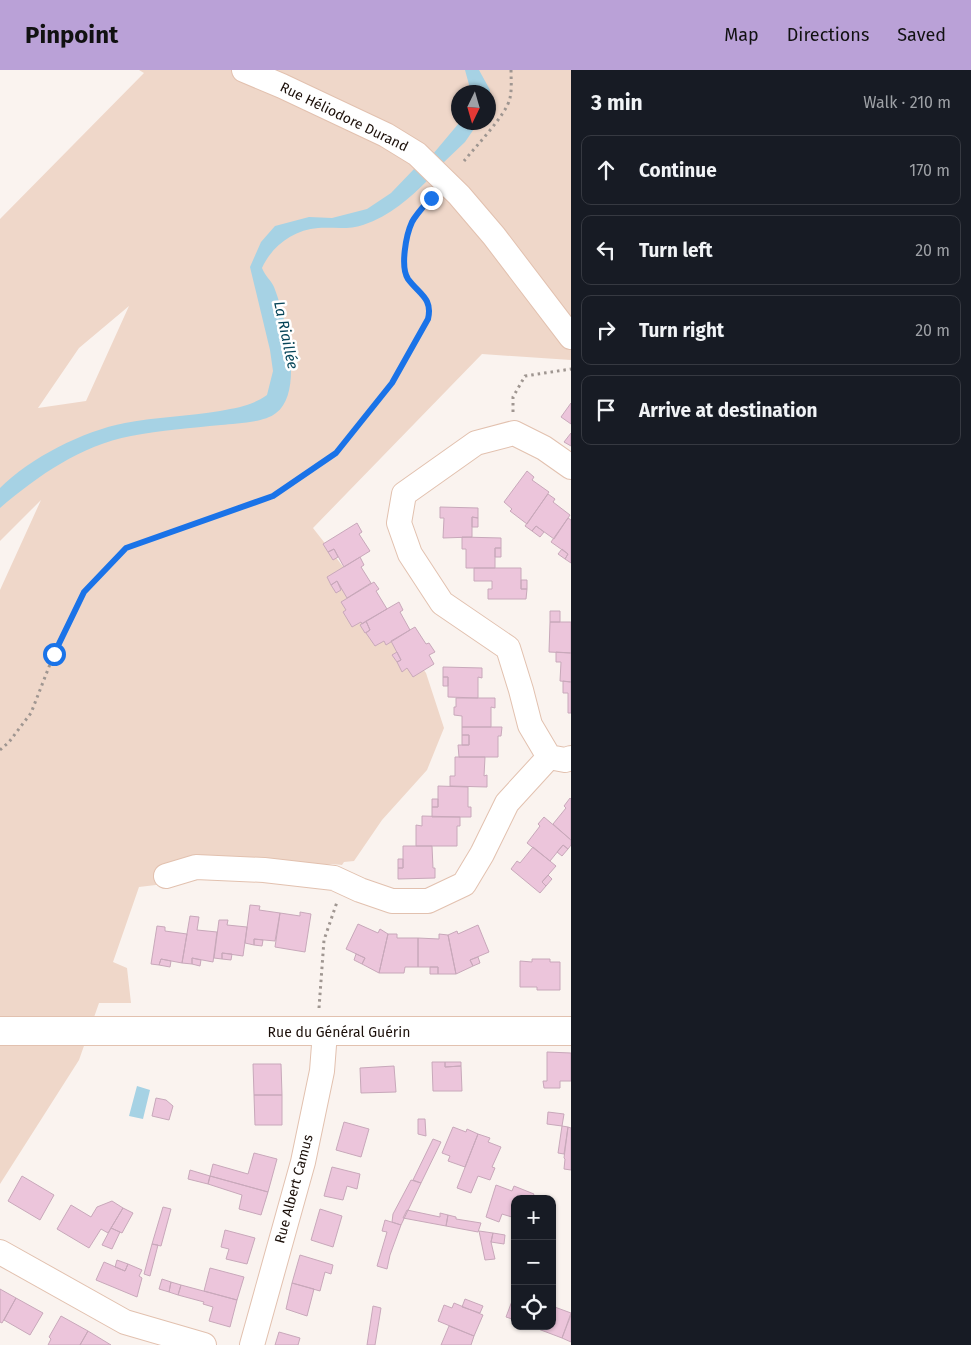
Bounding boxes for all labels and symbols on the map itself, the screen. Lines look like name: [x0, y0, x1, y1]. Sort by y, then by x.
street label: Rue Héliodore Durand: [277, 79, 411, 155]
north arrow: [451, 85, 496, 130]
route end: [420, 187, 443, 210]
water label: La Riaillée: [270, 299, 302, 371]
route start: [43, 643, 66, 666]
street label: Rue du Général Guérin: [268, 1024, 410, 1041]
street label: Rue Albert Camus: [271, 1132, 317, 1245]

